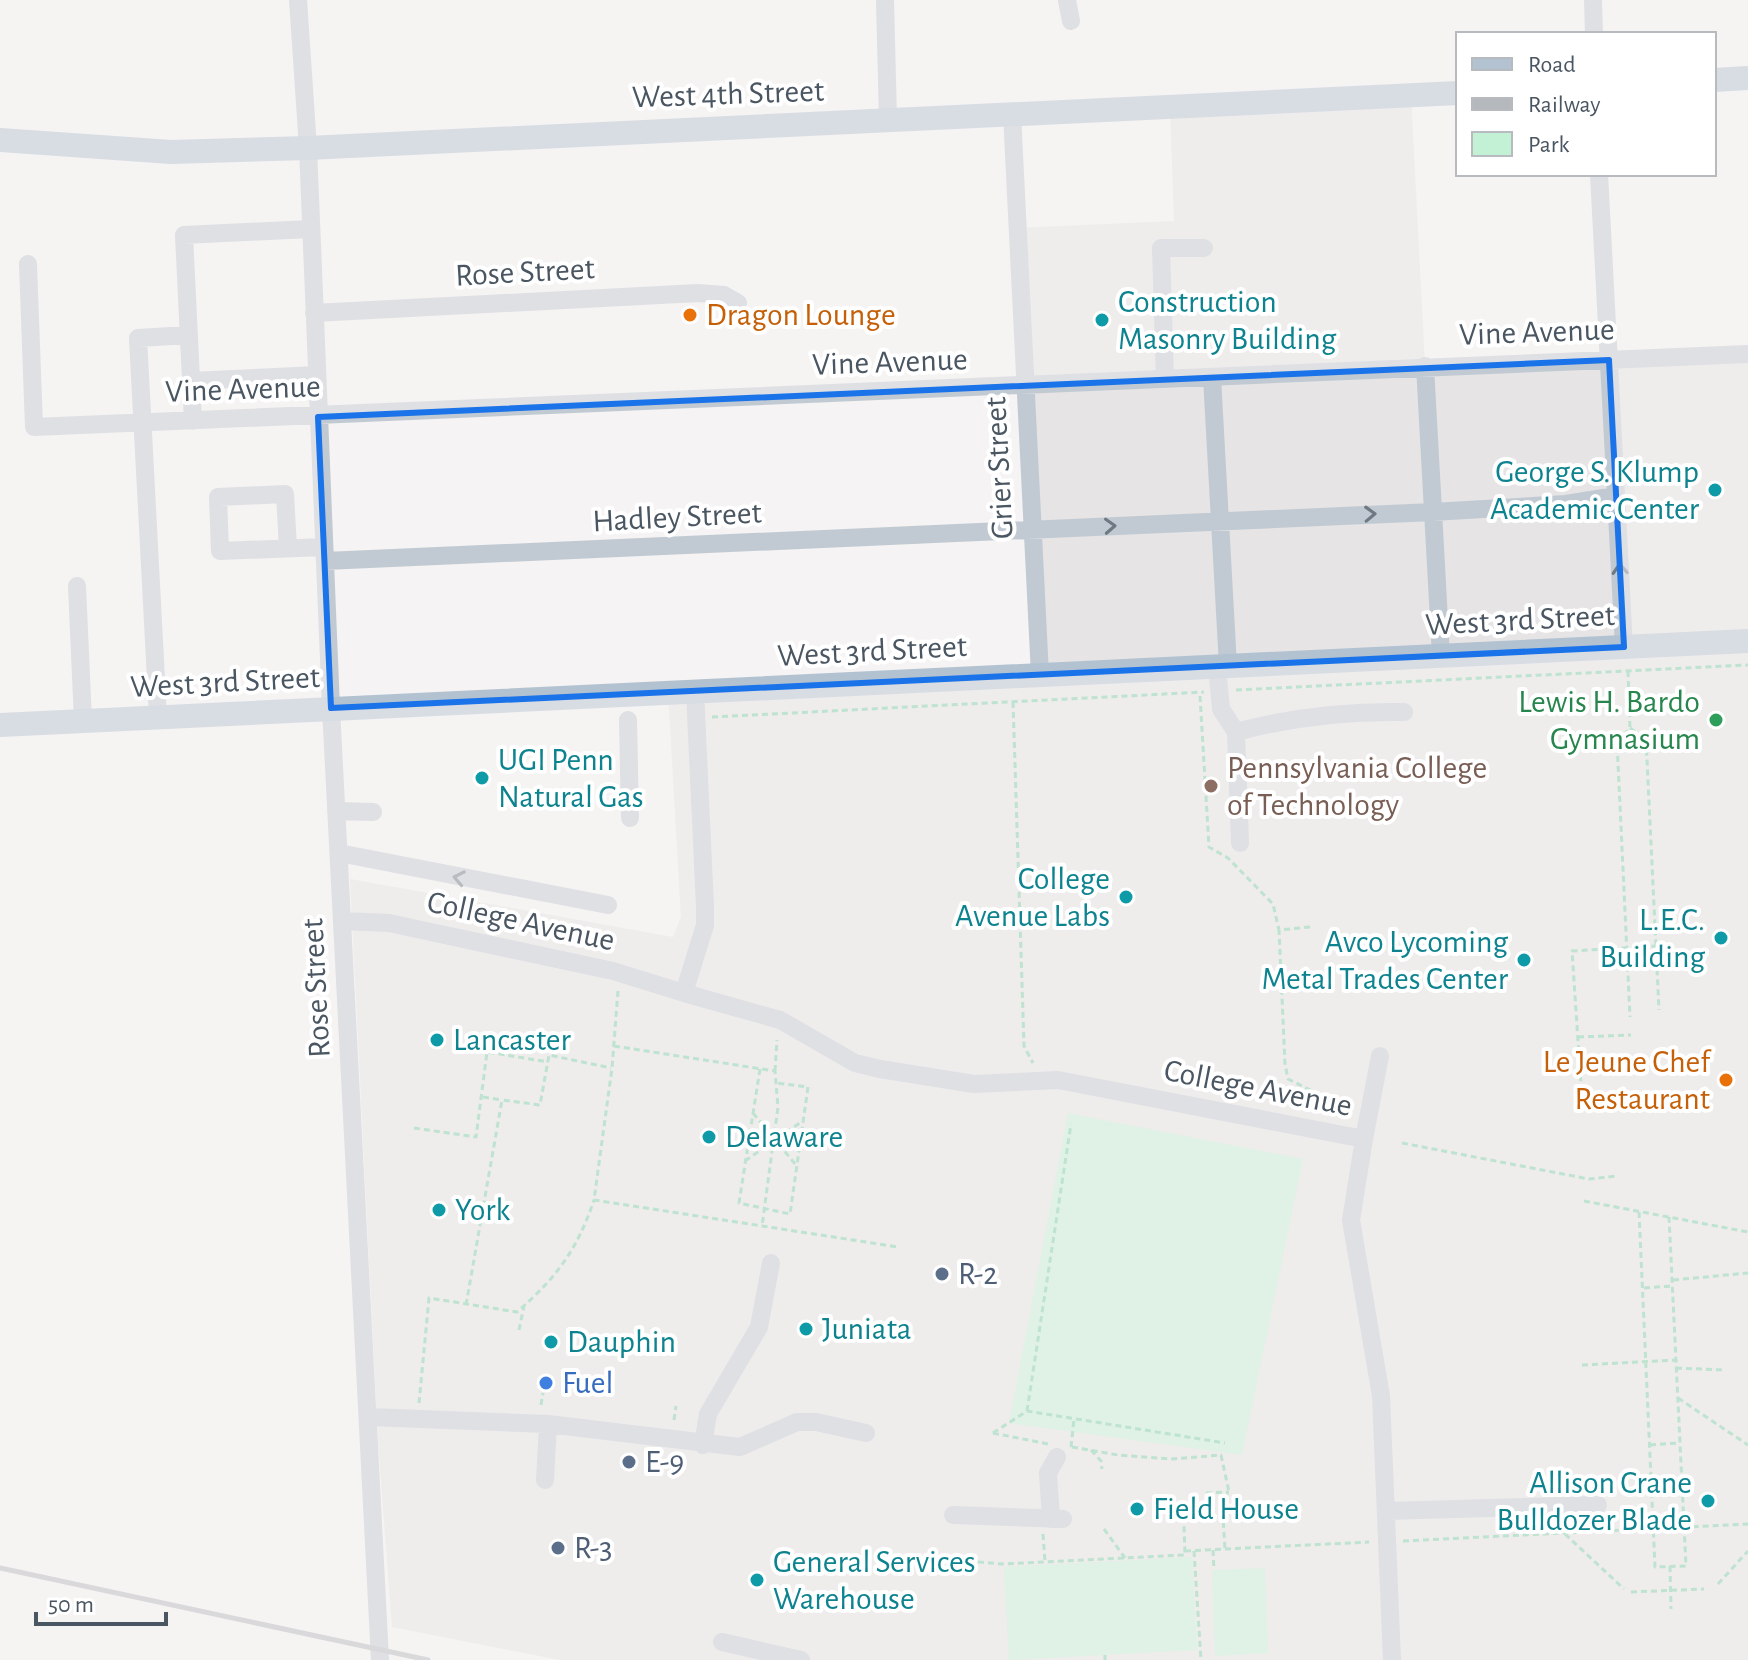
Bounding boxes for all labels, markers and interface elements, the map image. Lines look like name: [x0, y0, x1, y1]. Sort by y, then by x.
legend: [1456, 32, 1716, 176]
text: Road: [1528, 53, 1576, 77]
street label: West 4th Street: [631, 75, 825, 113]
text: Railway: [1528, 93, 1600, 117]
text: Park: [1528, 133, 1569, 157]
street label: Rose Street: [454, 252, 596, 292]
place label: Construction Masonry Building: [1118, 286, 1337, 355]
place label: Dragon Lounge: [706, 299, 896, 331]
marker: Dragon Lounge: [681, 306, 699, 324]
marker: Construction Masonry Building: [1093, 311, 1111, 329]
street label: Vine Avenue: [1459, 313, 1615, 351]
street label: Vine Avenue: [812, 343, 968, 381]
street label: Vine Avenue: [165, 370, 321, 408]
street label: Grier Street: [979, 396, 1019, 540]
place label: George S. Klump Academic Center: [1490, 456, 1700, 525]
marker: George S. Klump Academic Center: [1706, 481, 1724, 499]
street label: Hadley Street: [592, 497, 762, 537]
one-way arrow: [1364, 506, 1377, 523]
one-way arrow: [1104, 517, 1117, 534]
one-way arrow: [1612, 562, 1629, 575]
street label: West 3rd Street: [1424, 599, 1616, 641]
street label: West 3rd Street: [776, 630, 968, 672]
street label: West 3rd Street: [129, 661, 321, 703]
place label: Lewis H. Bardo Gymnasium: [1518, 686, 1700, 755]
marker: Lewis H. Bardo Gymnasium: [1707, 711, 1725, 729]
place label: UGI Penn Natural Gas: [498, 744, 644, 813]
place label: Pennsylvania College of Technology: [1227, 752, 1487, 821]
marker: UGI Penn Natural Gas: [473, 769, 491, 787]
marker: Pennsylvania College of Technology: [1202, 777, 1220, 795]
place label: College Avenue Labs: [955, 863, 1110, 932]
one-way arrow: [452, 870, 466, 887]
street label: College Avenue: [424, 886, 618, 956]
marker: College Avenue Labs: [1117, 888, 1135, 906]
place label: L.E.C. Building: [1599, 904, 1705, 973]
street label: Rose Street: [296, 917, 336, 1059]
place label: Avco Lycoming Metal Trades Center: [1262, 926, 1509, 995]
marker: L.E.C. Building: [1712, 929, 1730, 947]
marker: Avco Lycoming Metal Trades Center: [1515, 951, 1533, 969]
place label: Lancaster: [453, 1024, 571, 1056]
marker: Lancaster: [428, 1031, 446, 1049]
place label: Le Jeune Chef Restaurant: [1543, 1046, 1712, 1115]
street label: College Avenue: [1161, 1054, 1355, 1122]
marker: Le Jeune Chef Restaurant: [1717, 1071, 1735, 1089]
place label: Delaware: [725, 1121, 843, 1153]
marker: Delaware: [700, 1128, 718, 1146]
place label: York: [455, 1194, 511, 1226]
marker: York: [430, 1201, 448, 1219]
place label: R-2: [958, 1258, 998, 1290]
marker: R-2: [933, 1265, 951, 1283]
place label: Juniata: [822, 1313, 912, 1345]
marker: Juniata: [797, 1320, 815, 1338]
place label: Dauphin: [567, 1326, 676, 1358]
marker: Dauphin: [542, 1333, 560, 1351]
place label: Fuel: [562, 1367, 613, 1399]
marker: Fuel: [537, 1374, 555, 1392]
place label: E-9: [645, 1446, 684, 1478]
marker: E-9: [620, 1453, 638, 1471]
place label: Allison Crane Bulldozer Blade: [1497, 1467, 1692, 1536]
marker: Allison Crane Bulldozer Blade: [1699, 1492, 1717, 1510]
place label: Field House: [1153, 1493, 1299, 1525]
marker: Field House: [1128, 1500, 1146, 1518]
place label: R-3: [574, 1532, 613, 1564]
marker: R-3: [549, 1539, 567, 1557]
place label: General Services Warehouse: [773, 1546, 976, 1615]
marker: General Services Warehouse: [748, 1571, 766, 1589]
scale bar: [36, 1576, 166, 1626]
text: 50 m: [48, 1593, 94, 1617]

